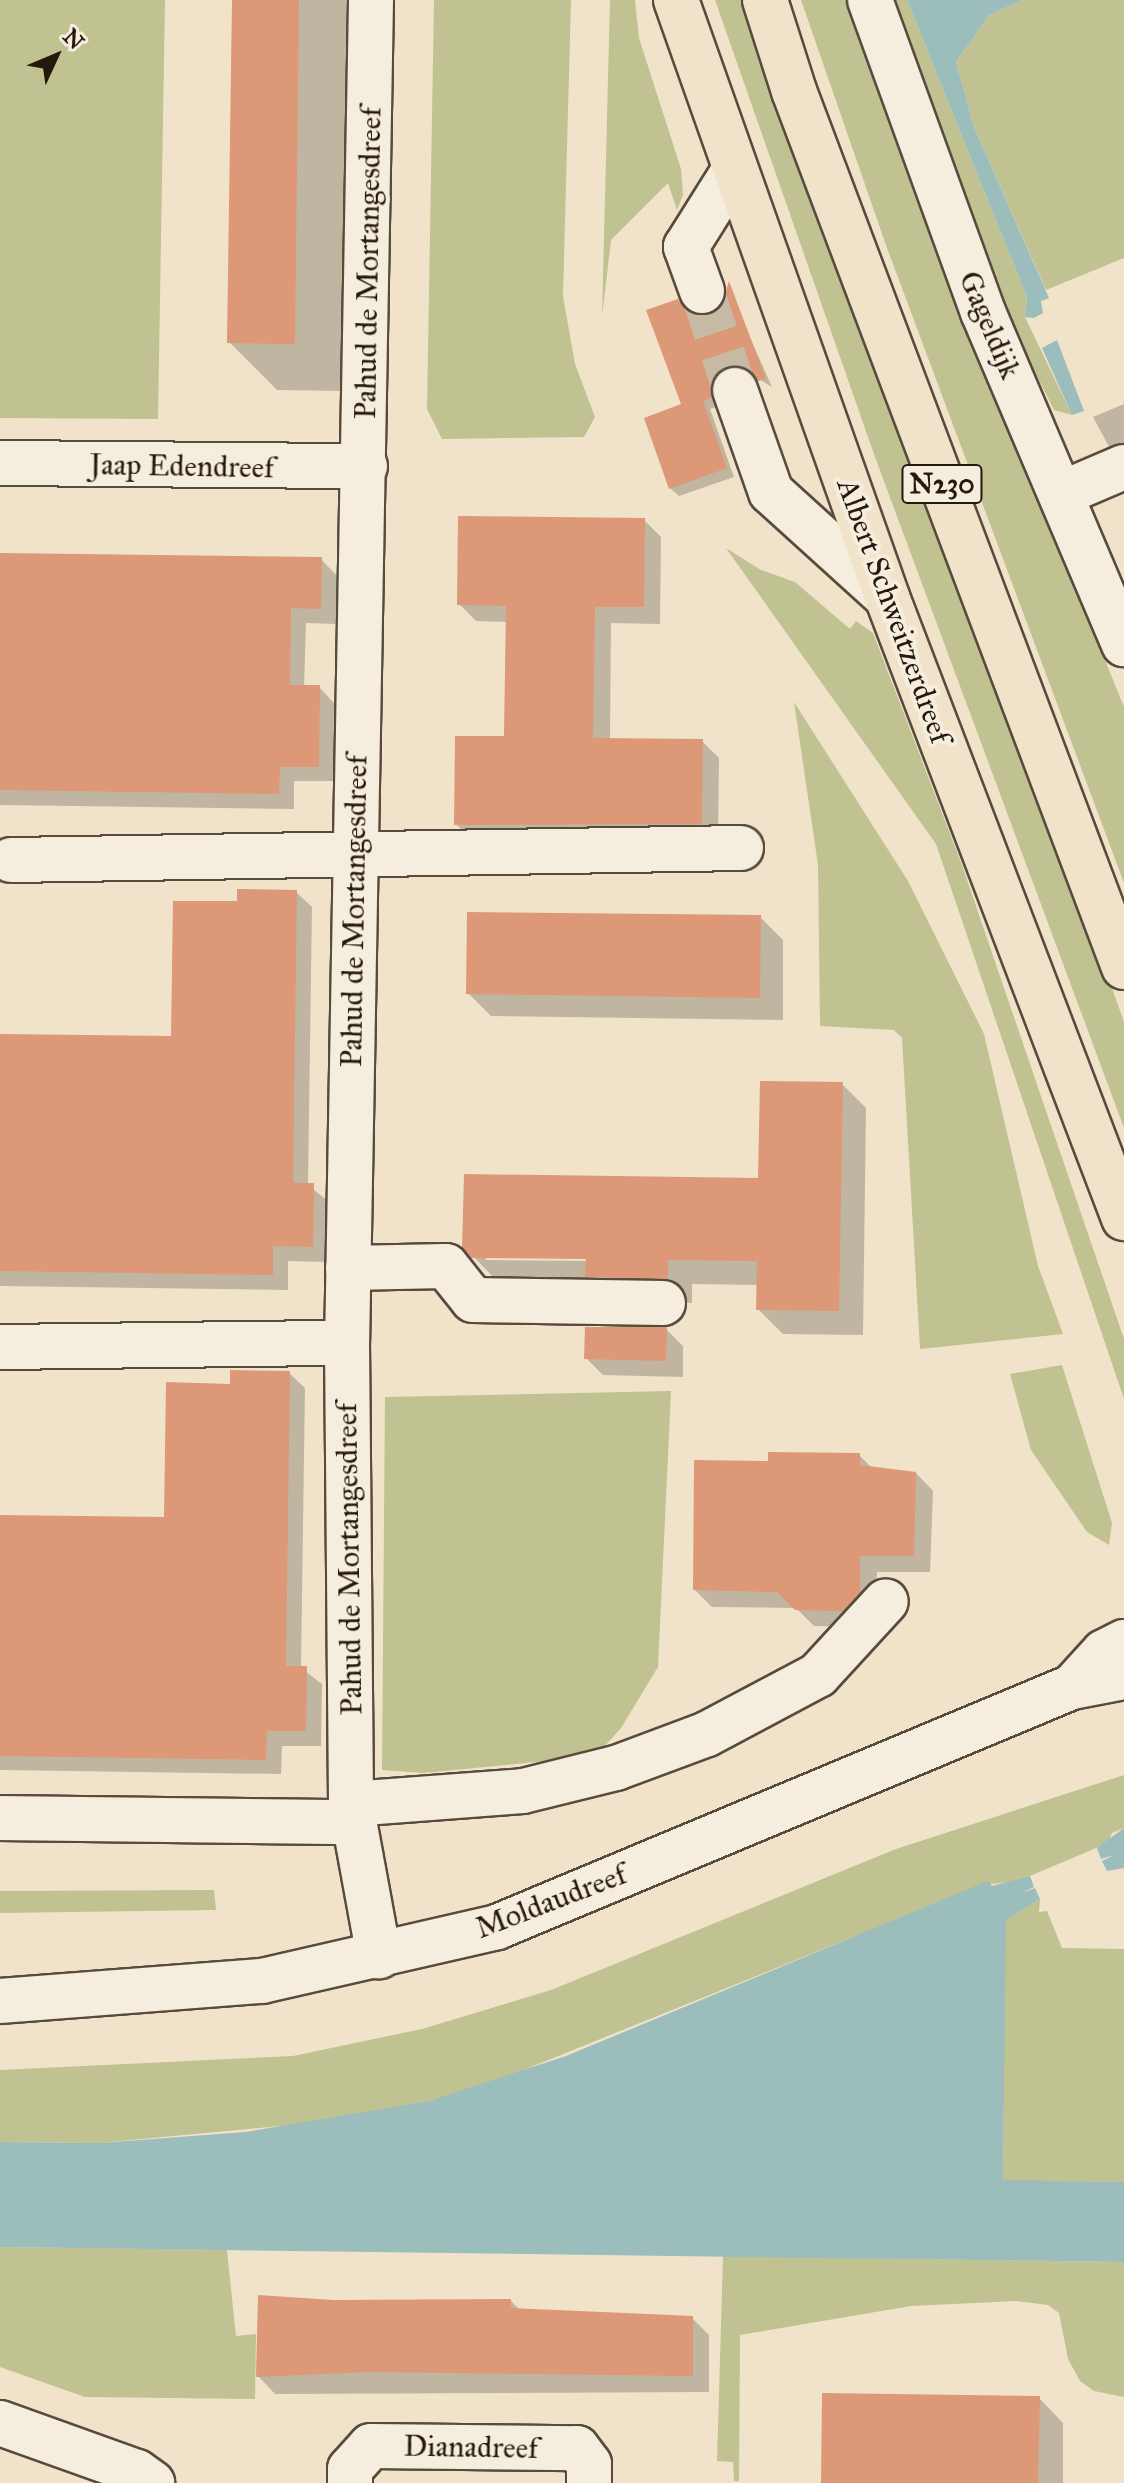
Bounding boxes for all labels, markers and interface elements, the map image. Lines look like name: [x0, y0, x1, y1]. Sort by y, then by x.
north arrow: [16, 16, 96, 96]
text: N: [57, 23, 90, 55]
street label: Pahud de Mortangesdreef: [347, 106, 389, 420]
street label: Gageldijk: [951, 266, 1029, 384]
street label: Jaap Edendreef: [89, 446, 275, 486]
road number: N230: [900, 460, 984, 508]
street label: Albert Schweitzerdreef: [829, 474, 959, 748]
street label: Pahud de Mortangesdreef: [333, 754, 375, 1068]
street label: Pahud de Mortangesdreef: [328, 1402, 370, 1716]
street label: Moldaudreef: [470, 1856, 632, 1946]
street label: Dianadreef: [403, 2428, 539, 2466]

